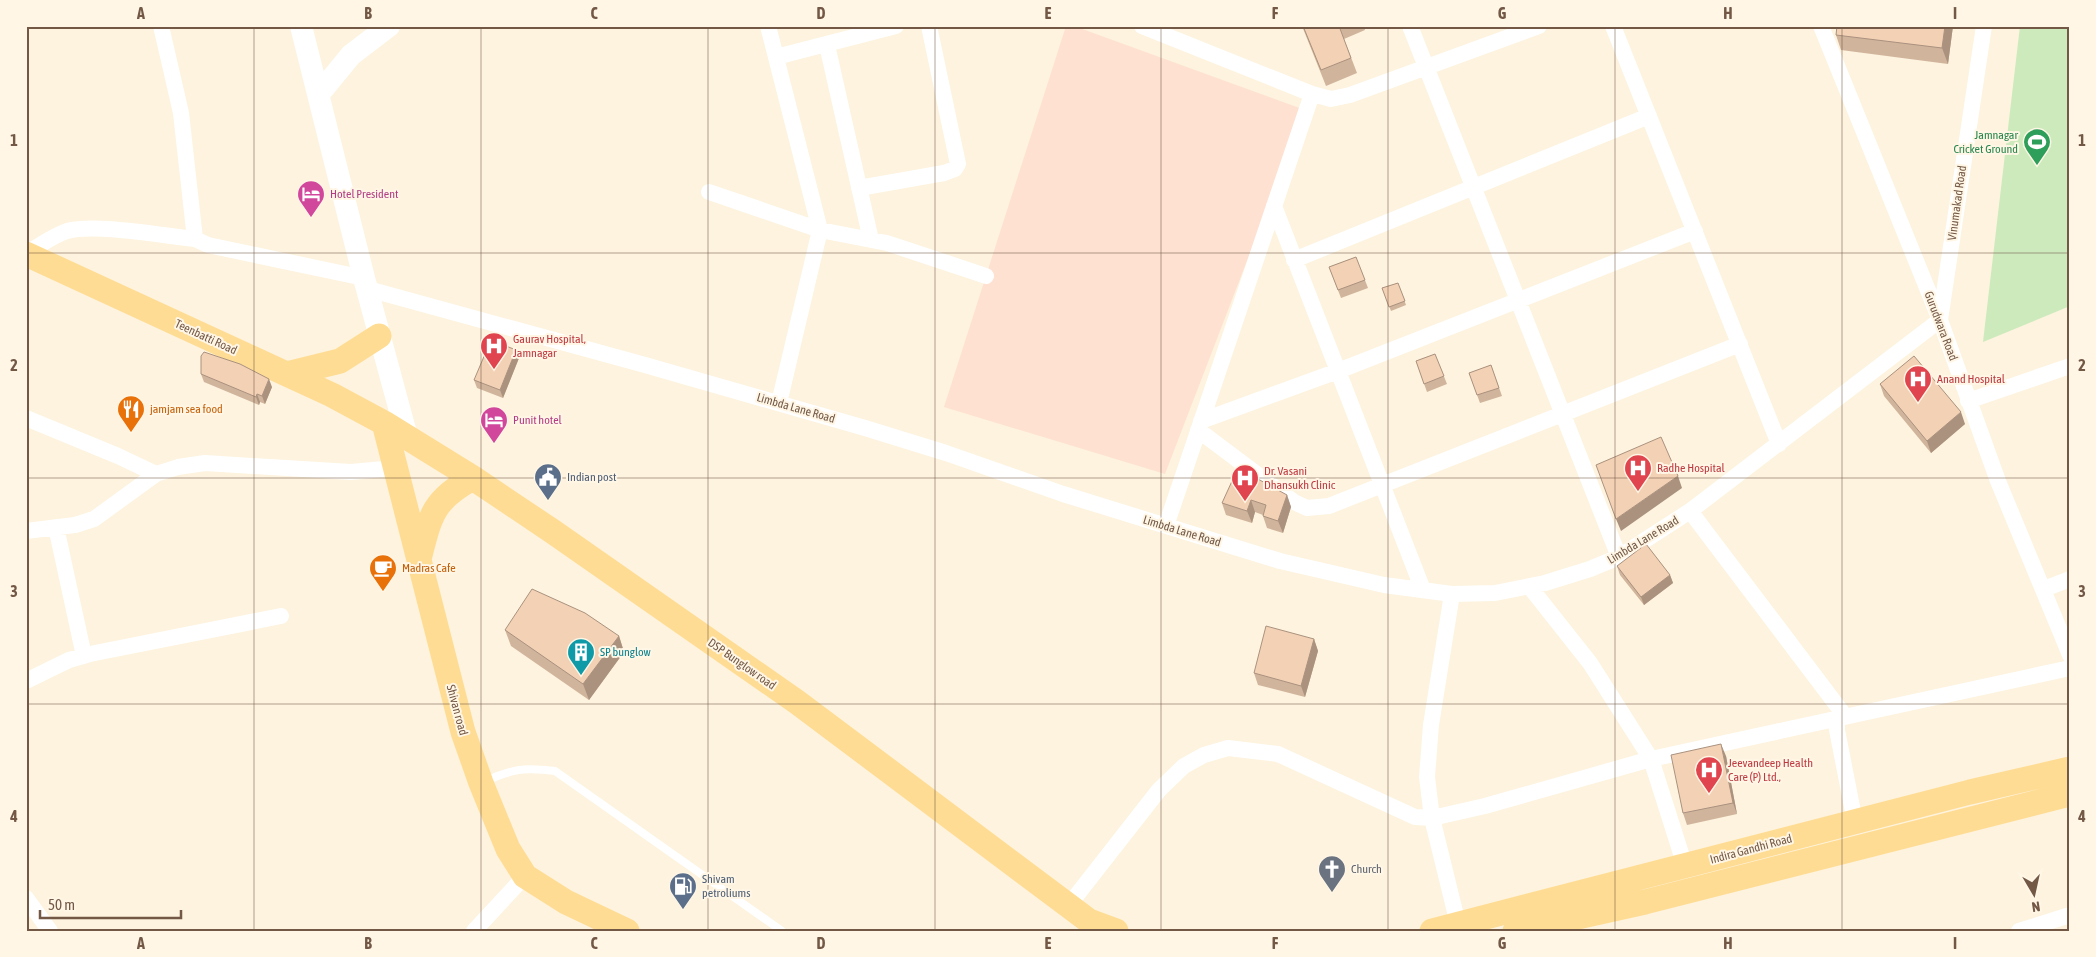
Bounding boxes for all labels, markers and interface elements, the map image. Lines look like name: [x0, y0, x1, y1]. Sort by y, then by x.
text: A: [136, 4, 145, 22]
text: B: [364, 4, 372, 22]
text: C: [590, 4, 598, 22]
text: D: [817, 4, 826, 22]
text: E: [1045, 4, 1052, 22]
text: F: [1272, 4, 1279, 22]
text: G: [1498, 4, 1507, 22]
text: H: [1723, 4, 1733, 22]
text: I: [1953, 4, 1957, 22]
sports icon: Jamnagar Cricket Ground: [2022, 127, 2052, 166]
place label: Jamnagar Cricket Ground: [1953, 128, 2018, 156]
text: 1: [10, 131, 18, 149]
text: 1: [2078, 131, 2086, 149]
street label: Vinumakad Road: [1945, 165, 1969, 241]
hotel icon: Hotel President: [296, 179, 326, 218]
place label: Hotel President: [330, 187, 399, 201]
street label: Gurudwara Road: [1921, 289, 1961, 363]
street label: Teenbatti Road: [173, 317, 239, 357]
hospital icon: Gaurav Hospital, Jamnagar: [479, 331, 509, 370]
place label: Gaurav Hospital, Jamnagar: [513, 332, 586, 360]
text: 2: [10, 356, 18, 374]
text: 2: [2078, 356, 2086, 374]
hospital icon: Anand Hospital: [1903, 364, 1933, 403]
place label: Anand Hospital: [1937, 372, 2006, 386]
street label: Limbda Lane Road: [755, 390, 837, 426]
restaurant icon: jamjam sea food: [116, 394, 146, 433]
place label: jamjam sea food: [149, 402, 223, 416]
hotel icon: Punit hotel: [479, 405, 509, 444]
place label: Punit hotel: [513, 413, 563, 427]
hospital icon: Radhe Hospital: [1623, 453, 1653, 492]
place label: Radhe Hospital: [1657, 461, 1726, 475]
public building icon: Indian post: [533, 462, 563, 501]
hospital icon: Dr. Vasani Dhansukh Clinic: [1230, 463, 1260, 502]
place label: Dr. Vasani Dhansukh Clinic: [1264, 464, 1336, 492]
place label: Indian post: [567, 470, 617, 484]
street label: Limbda Lane Road: [1141, 513, 1223, 549]
street label: Limbda Lane Road: [1605, 513, 1681, 567]
cafe icon: Madras Cafe: [368, 553, 398, 592]
place label: Madras Cafe: [402, 561, 456, 575]
text: 3: [10, 582, 18, 600]
text: 3: [2078, 582, 2086, 600]
street label: DSP Bunglow road: [705, 635, 779, 693]
building icon: SP bunglow: [566, 637, 596, 676]
place label: SP bunglow: [600, 645, 651, 659]
street label: Shivan road: [444, 683, 470, 737]
hospital icon: Jeevandeep Health Care (P) Ltd.,: [1694, 755, 1724, 794]
place label: Jeevandeep Health Care (P) Ltd.,: [1728, 756, 1813, 784]
text: 4: [9, 807, 18, 825]
text: 4: [2077, 807, 2086, 825]
street label: Indira Gandhi Road: [1708, 831, 1794, 867]
church icon: Church: [1317, 854, 1347, 893]
place label: Church: [1351, 862, 1382, 876]
north arrow: [2008, 870, 2058, 920]
fuel station icon: Shivam petroliums: [668, 871, 698, 910]
place label: Shivam petroliums: [702, 872, 750, 900]
scale bar: [40, 887, 181, 919]
text: 50 m: [48, 896, 75, 913]
text: N: [2031, 898, 2041, 915]
text: A: [136, 934, 145, 952]
text: B: [364, 934, 372, 952]
text: C: [590, 934, 598, 952]
text: D: [817, 934, 826, 952]
text: E: [1045, 934, 1052, 952]
text: F: [1272, 934, 1279, 952]
text: G: [1498, 934, 1507, 952]
text: H: [1723, 934, 1733, 952]
text: I: [1953, 934, 1957, 952]

